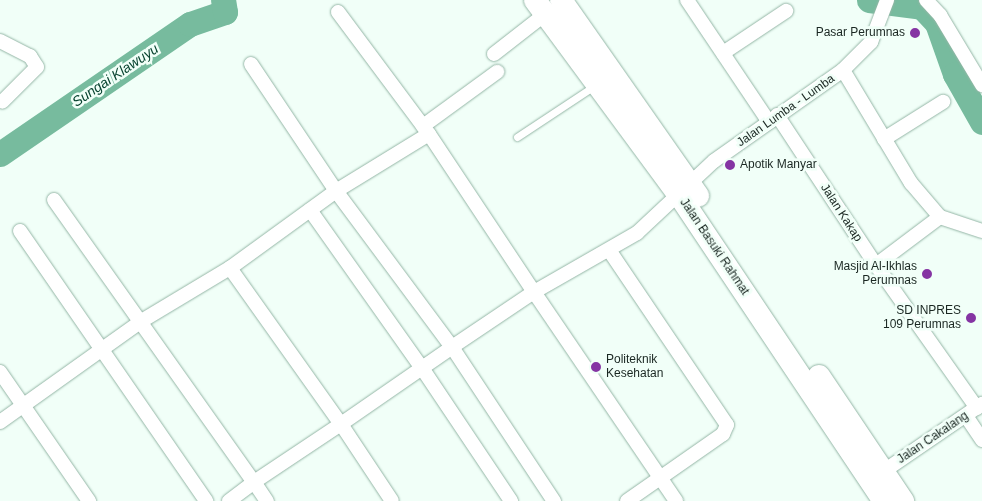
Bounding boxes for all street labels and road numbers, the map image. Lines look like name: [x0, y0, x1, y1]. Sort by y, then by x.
street label: Jalan Lumba - Lumba: [734, 72, 838, 150]
street label: Jalan Kakap: [817, 181, 865, 245]
street label: Jalan Basuki Rahmat: [676, 196, 752, 298]
street label: Jalan Cakalang: [895, 409, 971, 467]

